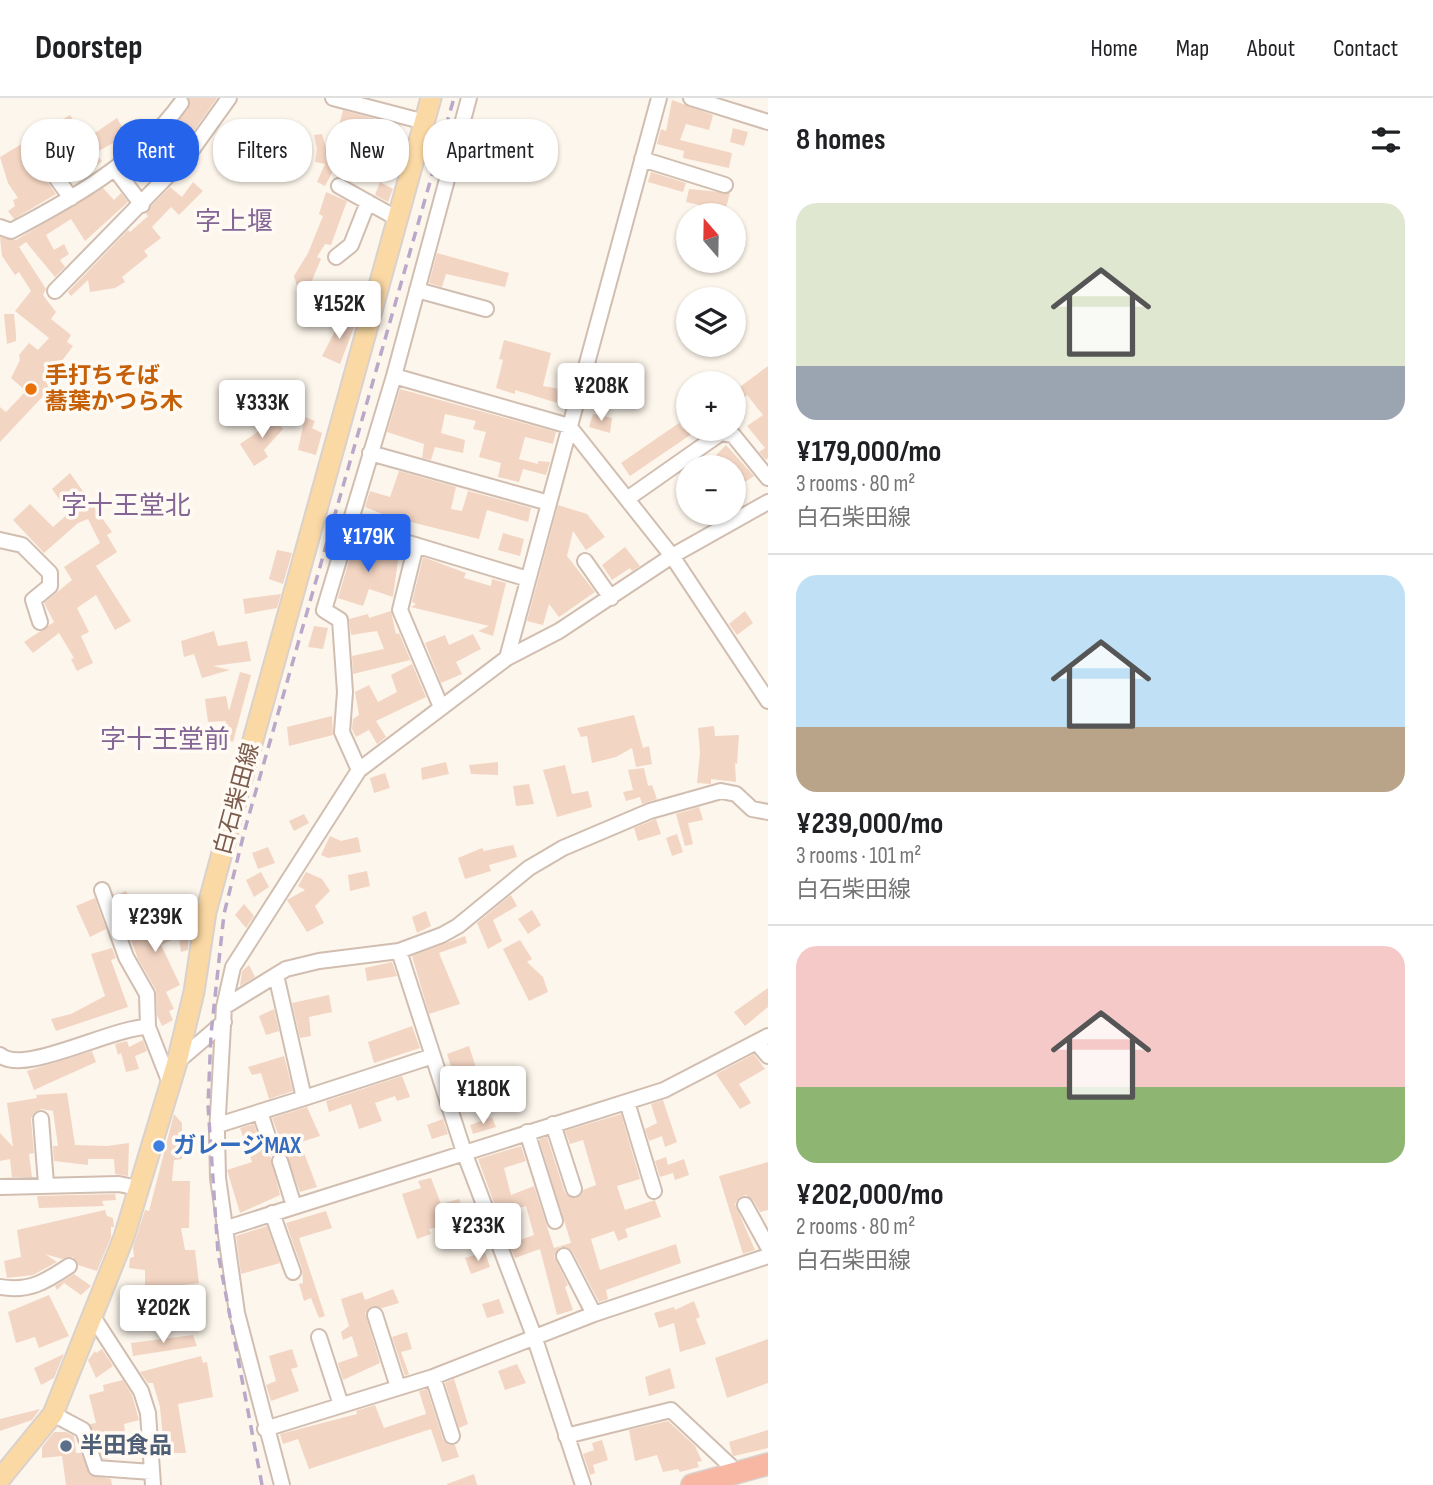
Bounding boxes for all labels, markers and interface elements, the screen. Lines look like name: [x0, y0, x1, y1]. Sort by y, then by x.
text: Doorstep: [35, 28, 143, 68]
text: Home: [1090, 34, 1138, 63]
text: Map: [1176, 34, 1209, 63]
text: About: [1247, 34, 1295, 63]
text: Contact: [1333, 34, 1398, 63]
chip: Buy: [21, 119, 99, 182]
chip: Rent: [113, 119, 199, 182]
chip: Filters: [213, 119, 312, 182]
chip: New: [326, 119, 409, 182]
chip: Apartment: [423, 119, 558, 182]
icon: filters: [1367, 121, 1405, 159]
text: 8 homes: [796, 122, 885, 158]
north arrow: [676, 203, 746, 273]
map controls: [676, 203, 746, 525]
district label: 字上堰: [195, 207, 273, 238]
icon: home: [1038, 249, 1164, 375]
pin: ¥152K: [290, 282, 388, 341]
button: layers: [676, 287, 746, 357]
text: ¥152K: [313, 290, 365, 318]
place label: 手打ちそば 蕎葉かつら木: [45, 362, 183, 416]
pin: ¥208K: [552, 364, 650, 423]
button: +: [676, 371, 746, 441]
text: ¥208K: [573, 372, 629, 400]
pin: ¥333K: [213, 380, 311, 440]
marker: 手打ちそば 蕎葉かつら木: [23, 381, 39, 397]
text: ¥333K: [235, 389, 289, 417]
text: ¥179,000/mo: [796, 434, 941, 470]
button: −: [676, 455, 746, 525]
text: 3 rooms · 80 m²: [796, 470, 915, 498]
district label: 字十王堂北: [61, 491, 191, 522]
text: 白石柴田線: [796, 504, 911, 532]
pin: ¥179K: [319, 514, 417, 574]
text: ¥179K: [342, 523, 394, 551]
icon: home: [1038, 621, 1164, 747]
district label: 字十王堂前: [100, 725, 230, 756]
street label: 白石柴田線: [209, 740, 265, 858]
text: ¥239,000/mo: [796, 806, 943, 842]
text: 3 rooms · 101 m²: [796, 842, 921, 870]
text: 白石柴田線: [796, 876, 911, 904]
pin: ¥239K: [106, 894, 204, 954]
text: ¥239K: [128, 903, 182, 931]
icon: home: [1038, 992, 1164, 1118]
pin: ¥180K: [434, 1066, 532, 1126]
text: ¥180K: [456, 1075, 510, 1103]
place label: ガレージMAX: [173, 1132, 301, 1160]
marker: ガレージMAX: [151, 1138, 167, 1154]
text: ¥202,000/mo: [796, 1177, 943, 1213]
pin: ¥233K: [429, 1204, 527, 1263]
text: ¥233K: [451, 1212, 505, 1240]
text: 2 rooms · 80 m²: [796, 1213, 915, 1241]
text: 白石柴田線: [796, 1247, 911, 1275]
pin: ¥202K: [114, 1286, 212, 1345]
text: ¥202K: [136, 1294, 190, 1322]
place label: 半田食品: [80, 1432, 172, 1460]
marker: 半田食品: [58, 1438, 74, 1454]

